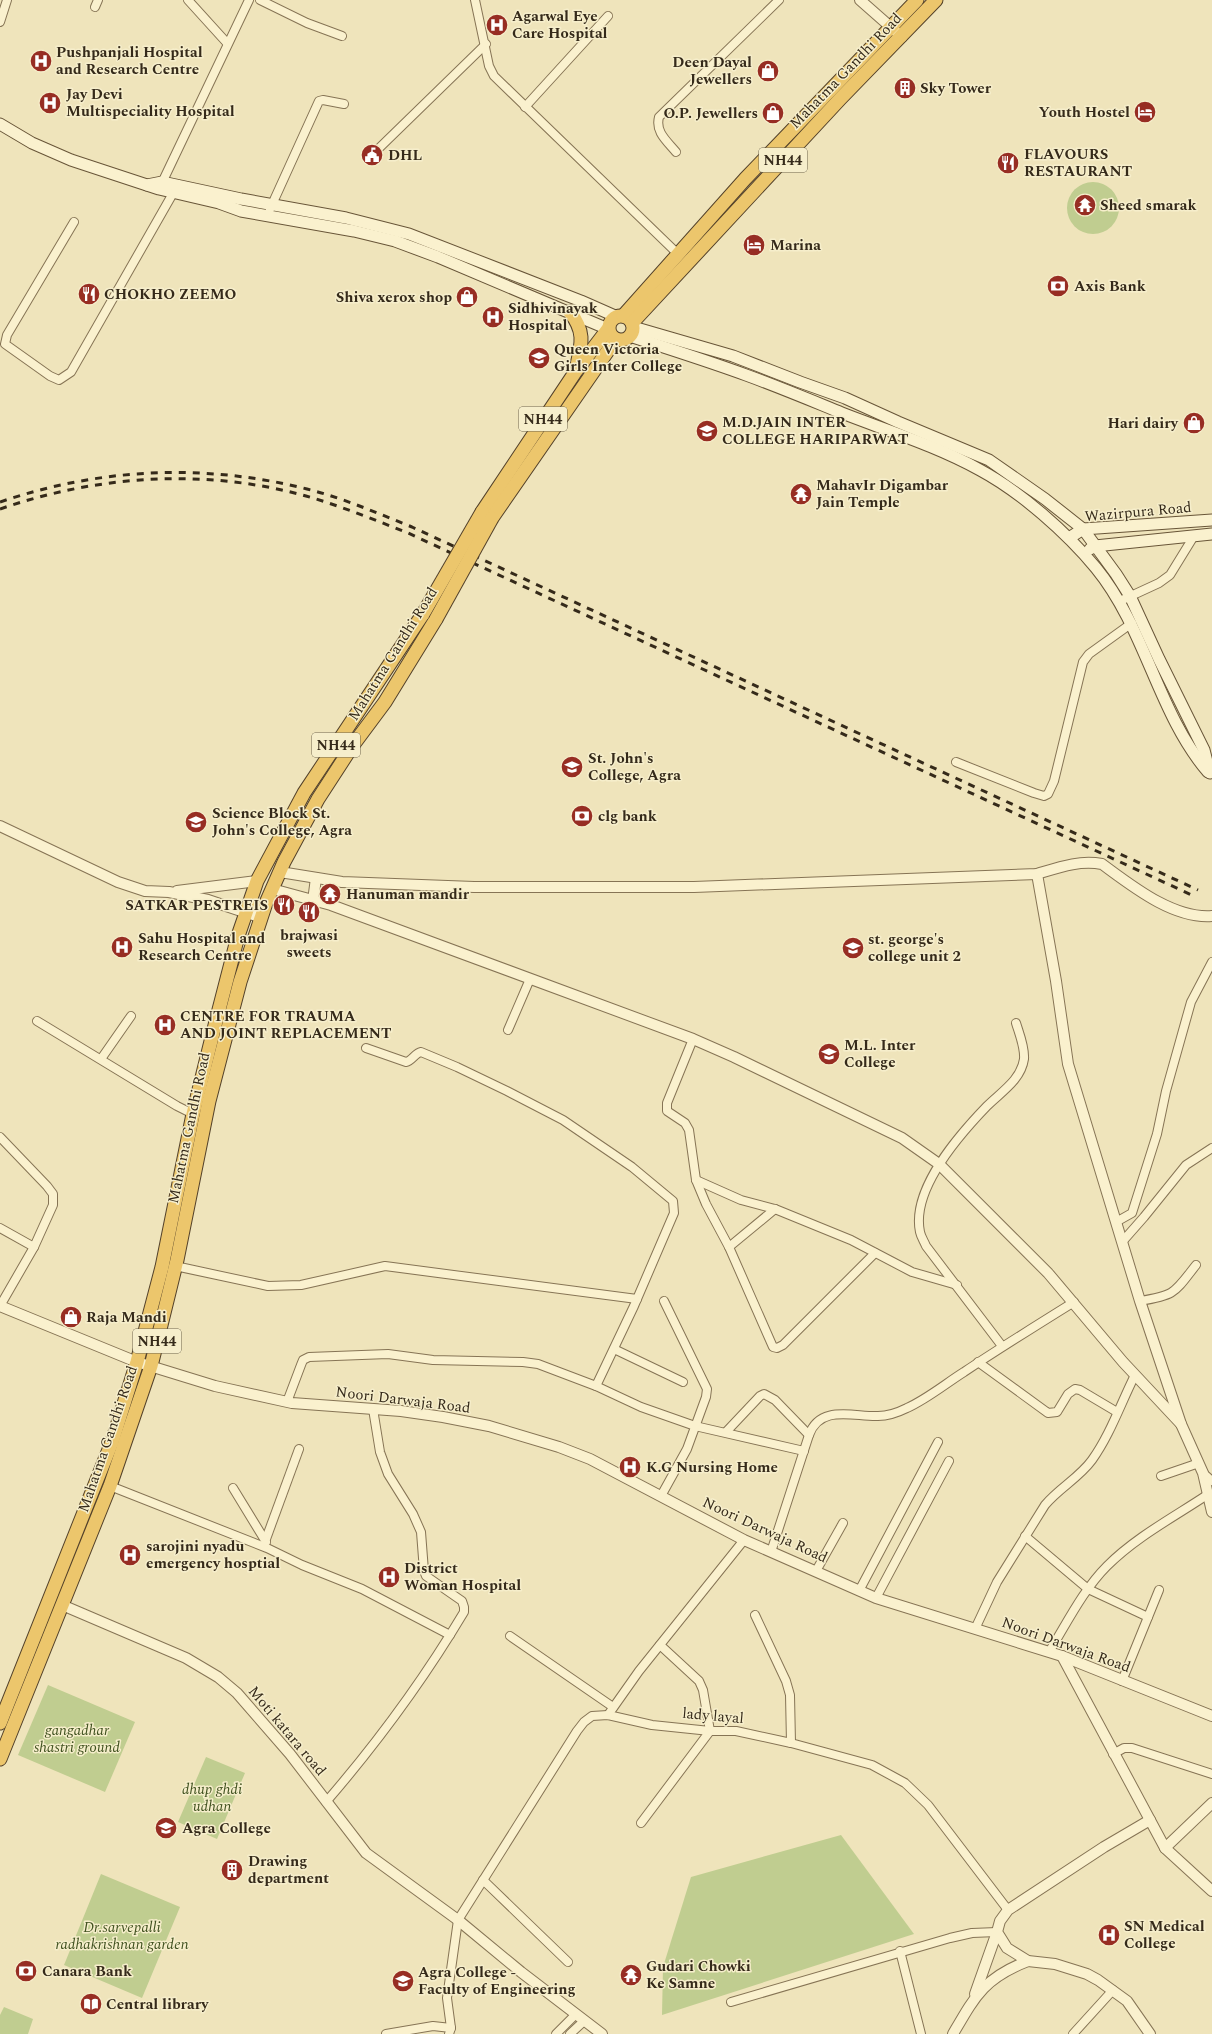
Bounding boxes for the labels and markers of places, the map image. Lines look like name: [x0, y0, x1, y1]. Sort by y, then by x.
place label: Agarwal Eye Care Hospital: [512, 5, 608, 45]
hospital icon: Agarwal Eye Care Hospital: [484, 12, 510, 38]
place label: Pushpanjali Hospital and Research Centre: [56, 41, 203, 81]
hospital icon: Pushpanjali Hospital and Research Centre: [28, 48, 54, 74]
place label: Deen Dayal Jewellers: [672, 51, 752, 91]
shop icon: Deen Dayal Jewellers: [755, 58, 781, 84]
building icon: Sky Tower: [892, 75, 918, 101]
place label: Sky Tower: [920, 77, 992, 100]
place label: Jay Devi Multispeciality Hospital: [66, 83, 235, 123]
hospital icon: Jay Devi Multispeciality Hospital: [37, 90, 63, 116]
hotel icon: Youth Hostel: [1132, 99, 1158, 125]
shop icon: O.P. Jewellers: [760, 100, 786, 126]
place label: Youth Hostel: [1039, 101, 1130, 124]
place label: O.P. Jewellers: [663, 102, 758, 125]
public building icon: DHL: [359, 142, 385, 168]
place label: FLAVOURS RESTAURANT: [1024, 143, 1132, 183]
place label: DHL: [388, 144, 422, 167]
restaurant icon: FLAVOURS RESTAURANT: [995, 150, 1021, 176]
temple icon: Sheed smarak: [1072, 192, 1098, 218]
place label: Sheed smarak: [1100, 194, 1197, 217]
hotel icon: Marina: [741, 232, 767, 258]
place label: Marina: [770, 234, 821, 257]
bank icon: Axis Bank: [1045, 273, 1071, 299]
place label: Axis Bank: [1074, 275, 1146, 298]
restaurant icon: CHOKHO ZEEMO: [76, 281, 102, 307]
place label: CHOKHO ZEEMO: [104, 283, 237, 306]
shop icon: Shiva xerox shop: [454, 284, 480, 310]
place label: Shiva xerox shop: [336, 286, 452, 309]
place label: Sidhivinayak Hospital: [508, 297, 598, 337]
hospital icon: Sidhivinayak Hospital: [480, 304, 506, 330]
place label: Queen Victoria Girls Inter College: [554, 338, 682, 378]
school or university icon: Queen Victoria Girls Inter College: [526, 345, 552, 371]
shop icon: Hari dairy: [1181, 410, 1207, 436]
place label: M.D.JAIN INTER COLLEGE HARIPARWAT: [722, 411, 909, 451]
place label: Hari dairy: [1107, 412, 1179, 435]
school or university icon: M.D.JAIN INTER COLLEGE HARIPARWAT: [694, 418, 720, 444]
place label: MahavIr Digambar Jain Temple: [816, 474, 949, 514]
temple icon: MahavIr Digambar Jain Temple: [788, 481, 814, 507]
place label: St. John's College, Agra: [588, 747, 681, 787]
school or university icon: St. John's College, Agra: [559, 754, 585, 780]
place label: Science Block St. John's College, Agra: [212, 802, 352, 842]
bank icon: clg bank: [569, 803, 595, 829]
place label: clg bank: [598, 805, 657, 828]
school or university icon: Science Block St. John's College, Agra: [183, 809, 209, 835]
temple icon: Hanuman mandir: [317, 881, 343, 907]
place label: Hanuman mandir: [346, 883, 470, 906]
restaurant icon: SATKAR PESTREIS: [271, 892, 297, 918]
place label: SATKAR PESTREIS: [125, 894, 268, 917]
restaurant icon: brajwasi sweets: [296, 899, 322, 925]
place label: brajwasi sweets: [280, 924, 338, 964]
place label: Sahu Hospital and Research Centre: [138, 927, 266, 967]
place label: st. george's college unit 2: [868, 928, 961, 968]
hospital icon: Sahu Hospital and Research Centre: [109, 934, 135, 960]
school or university icon: st. george's college unit 2: [840, 935, 866, 961]
place label: CENTRE FOR TRAUMA AND JOINT REPLACEMENT: [180, 1005, 392, 1045]
hospital icon: CENTRE FOR TRAUMA AND JOINT REPLACEMENT: [152, 1012, 178, 1038]
place label: M.L. Inter College: [844, 1034, 916, 1074]
school or university icon: M.L. Inter College: [816, 1041, 842, 1067]
shop icon: Raja Mandi: [58, 1304, 84, 1330]
place label: Raja Mandi: [86, 1306, 167, 1329]
hospital icon: K.G Nursing Home: [617, 1454, 643, 1480]
place label: K.G Nursing Home: [646, 1456, 778, 1479]
place label: sarojini nyadu emergency hosptial: [146, 1535, 280, 1575]
hospital icon: sarojini nyadu emergency hosptial: [117, 1542, 143, 1568]
place label: District Woman Hospital: [404, 1557, 521, 1597]
hospital icon: District Woman Hospital: [376, 1564, 402, 1590]
school or university icon: Agra College: [153, 1815, 179, 1841]
place label: Agra College: [182, 1817, 271, 1840]
place label: Drawing department: [248, 1850, 329, 1890]
building icon: Drawing department: [219, 1857, 245, 1883]
place label: SN Medical College: [1124, 1915, 1205, 1955]
hospital icon: SN Medical College: [1096, 1922, 1122, 1948]
place label: Gudari Chowki Ke Samne: [646, 1955, 751, 1995]
bank icon: Canara Bank: [13, 1958, 39, 1984]
place label: Canara Bank: [42, 1960, 132, 1983]
place label: Agra College - Faculty of Engineering: [418, 1961, 576, 2001]
temple icon: Gudari Chowki Ke Samne: [618, 1962, 644, 1988]
school or university icon: Agra College - Faculty of Engineering: [390, 1968, 416, 1994]
library icon: Central library: [78, 1991, 104, 2017]
place label: Central library: [106, 1993, 209, 2016]

